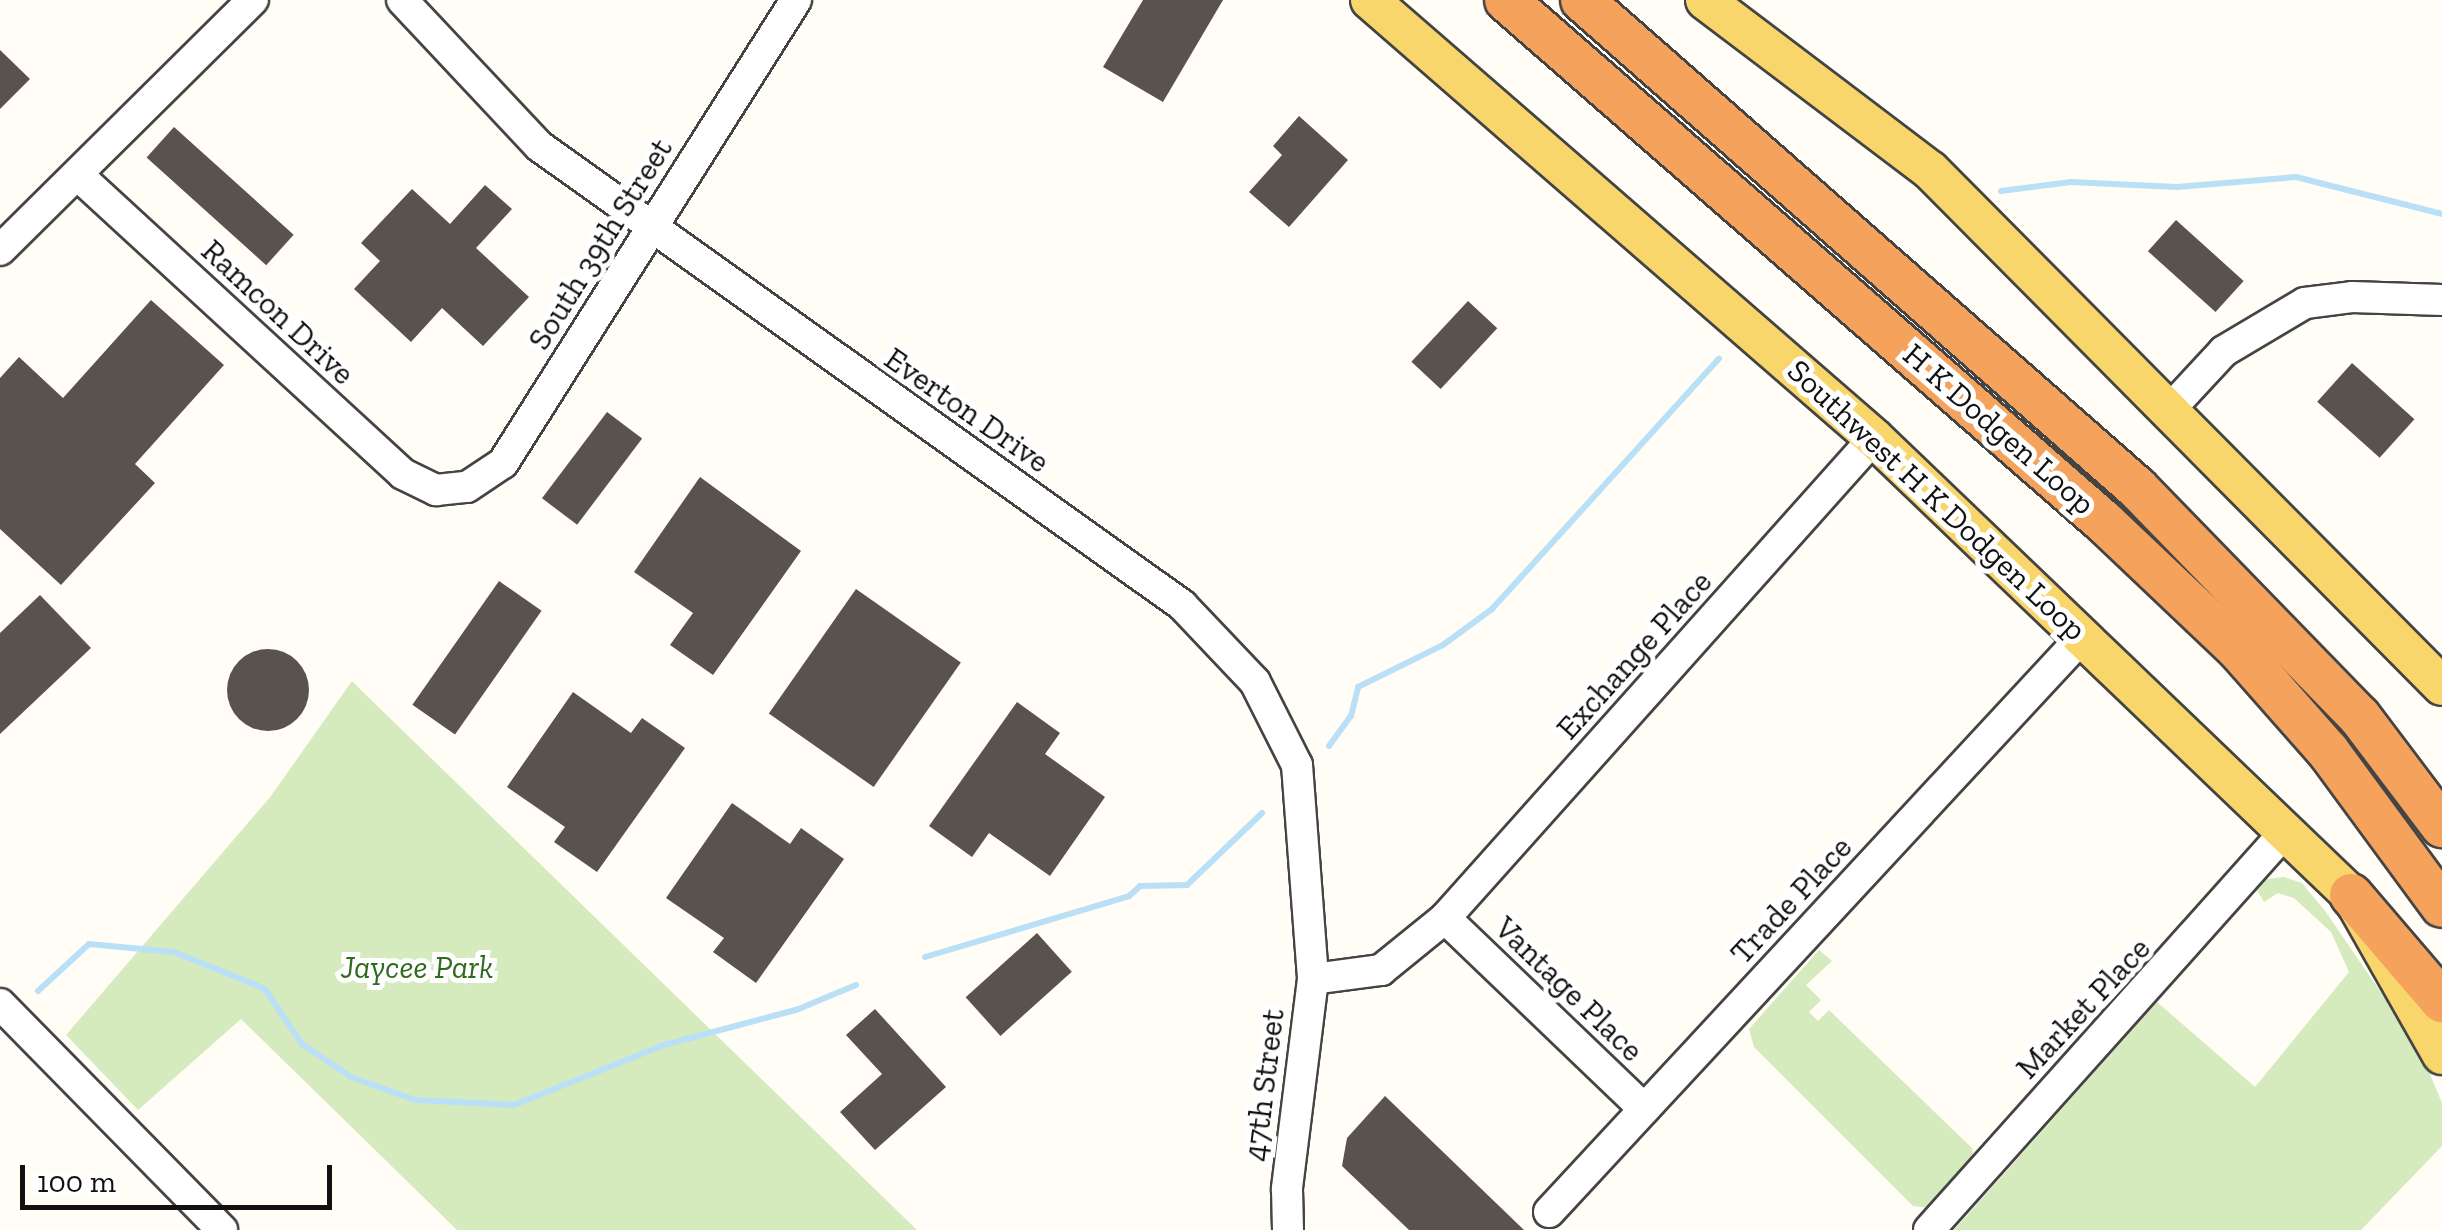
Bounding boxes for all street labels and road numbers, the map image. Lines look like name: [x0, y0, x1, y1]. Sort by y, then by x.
street label: South 39th Street: [519, 131, 681, 357]
street label: Ramcon Drive: [194, 231, 362, 393]
street label: H K Dodgen Loop: [1895, 335, 2103, 523]
street label: Everton Drive: [877, 339, 1057, 481]
street label: Southwest H K Dodgen Loop: [1780, 351, 2094, 649]
street label: Exchange Place: [1548, 563, 1720, 747]
street label: Trade Place: [1722, 828, 1860, 972]
street label: Vantage Place: [1487, 909, 1651, 1069]
street label: Market Place: [2008, 929, 2158, 1087]
street label: 47th Street: [1236, 1007, 1292, 1163]

